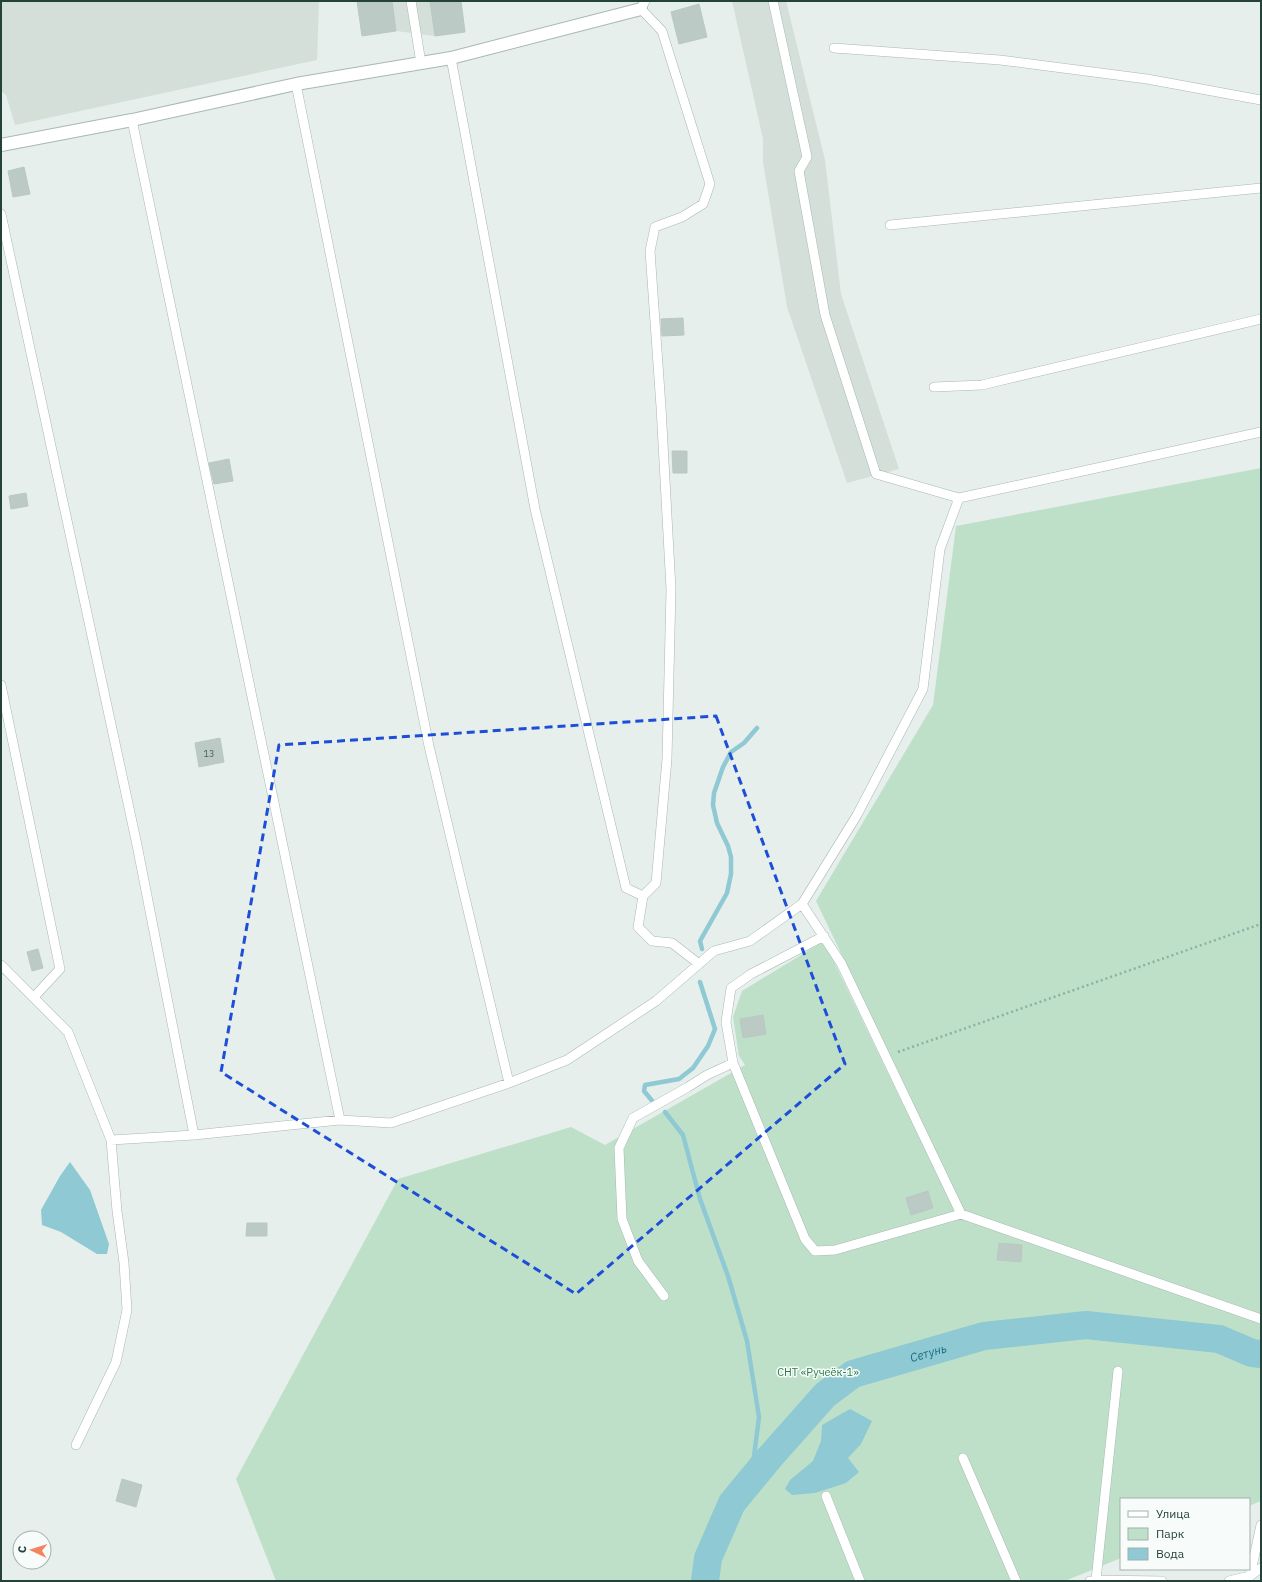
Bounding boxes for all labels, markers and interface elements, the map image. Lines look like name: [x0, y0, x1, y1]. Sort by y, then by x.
house number: 13: [204, 748, 214, 759]
water label: Сетунь: [908, 1340, 948, 1365]
park label: СНТ «Ручеёк-1»: [777, 1365, 859, 1379]
legend: [1120, 1498, 1250, 1570]
text: Улица: [1156, 1506, 1190, 1521]
text: Парк: [1156, 1526, 1185, 1541]
north arrow: [12, 1530, 52, 1570]
text: С: [15, 1545, 29, 1553]
text: Вода: [1156, 1546, 1185, 1561]

